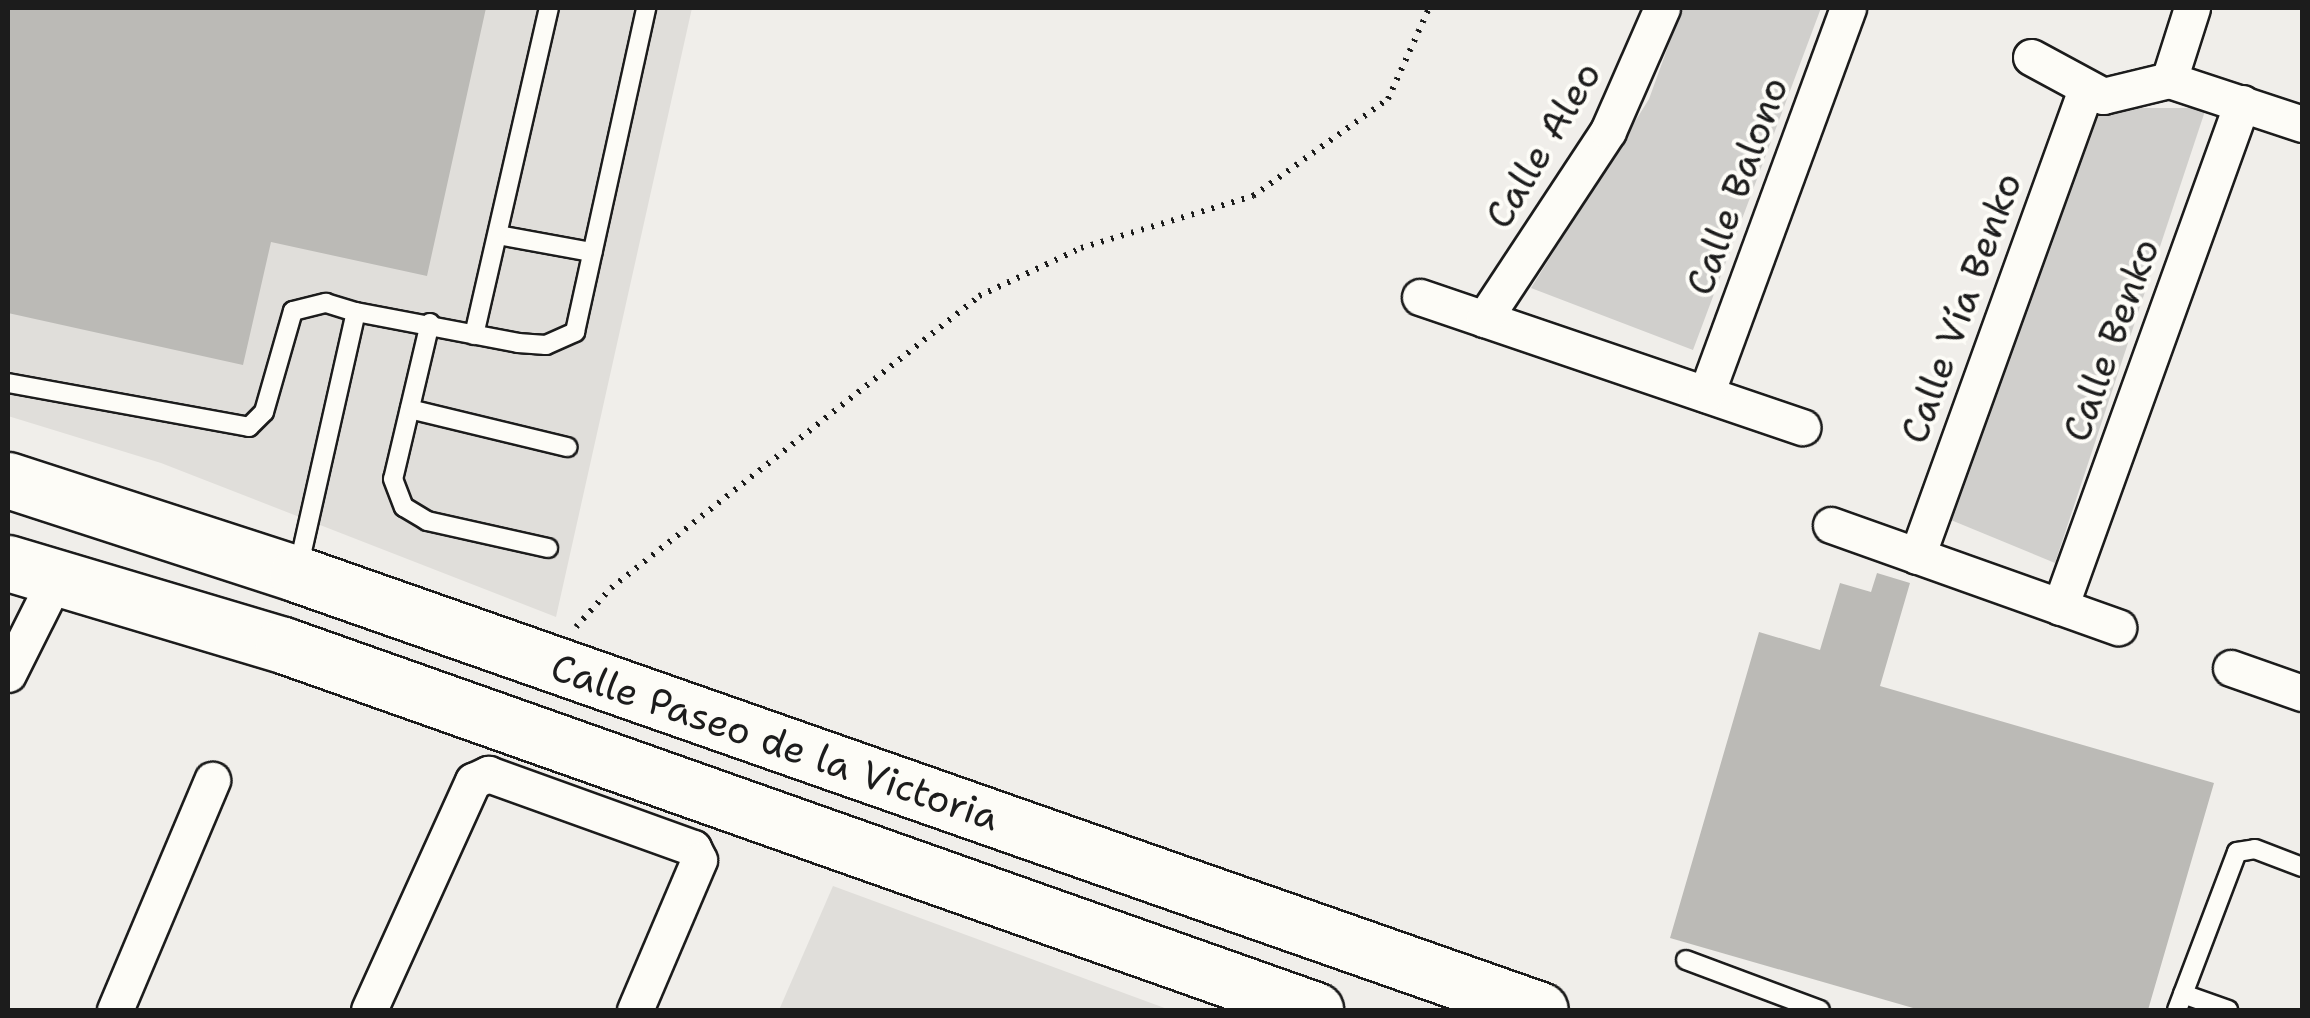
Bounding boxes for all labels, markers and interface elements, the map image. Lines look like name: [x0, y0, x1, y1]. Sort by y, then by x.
street label: Calle Aleo: [1476, 54, 1610, 236]
street label: Calle Balono: [1676, 71, 1798, 301]
street label: Calle Vía Benko: [1891, 167, 2031, 449]
street label: Calle Benko: [2053, 232, 2169, 448]
street label: Calle Paseo de la Victoria: [545, 644, 1005, 840]

